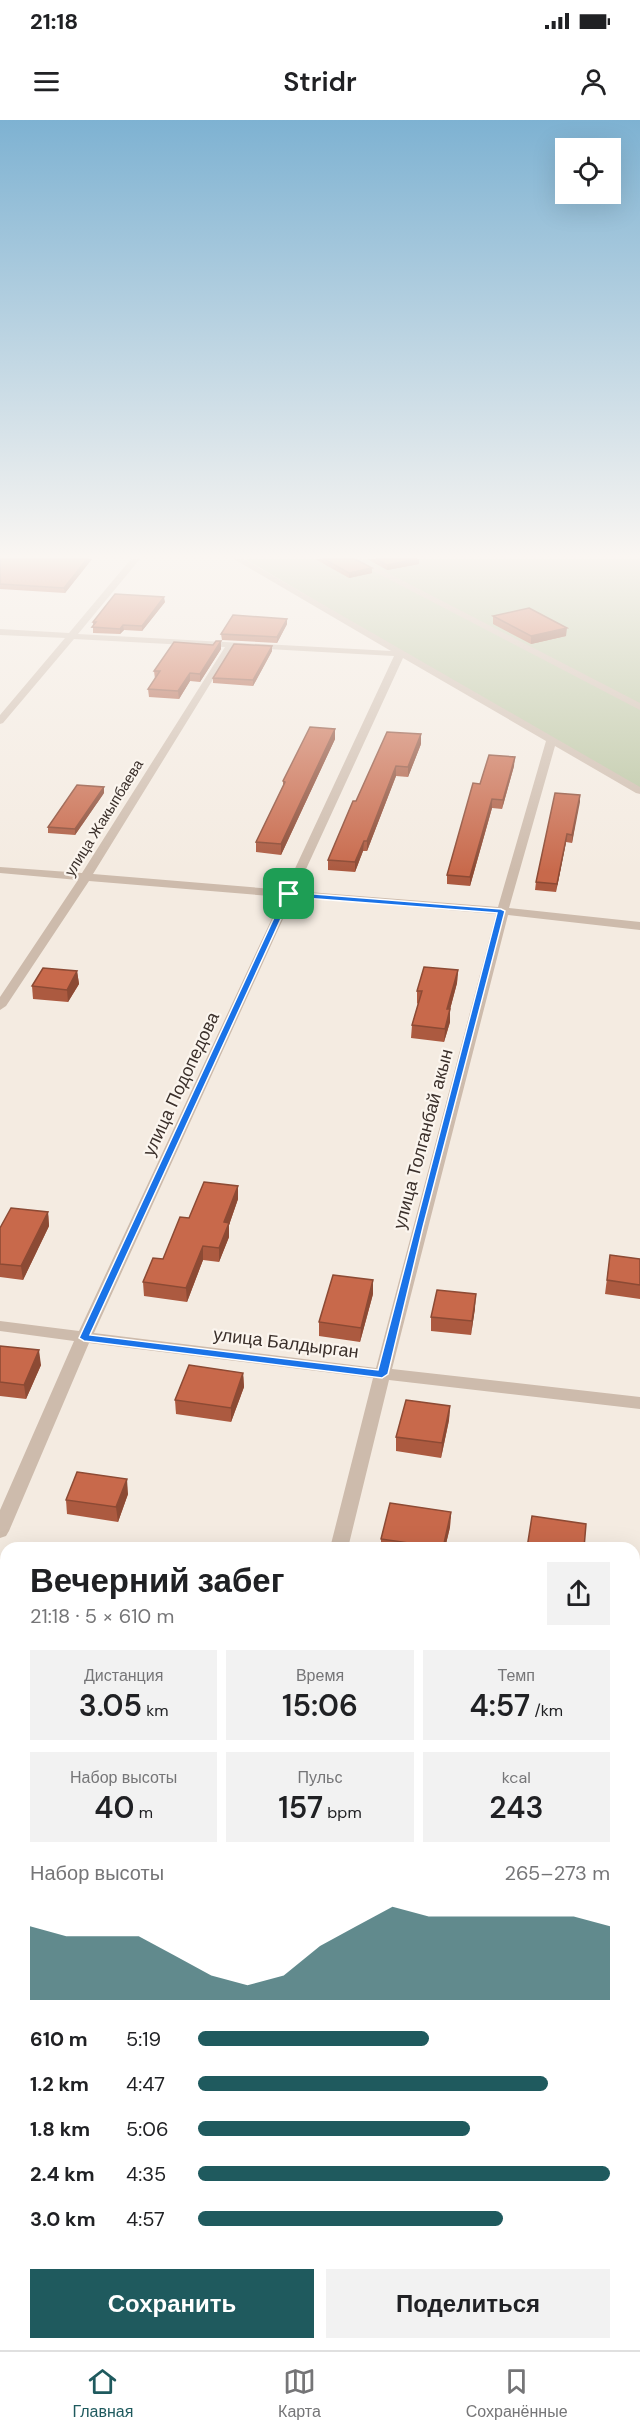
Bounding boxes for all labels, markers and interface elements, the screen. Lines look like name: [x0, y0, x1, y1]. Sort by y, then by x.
text: 21:18: [30, 7, 78, 36]
text: Stridr: [283, 64, 357, 99]
icon: menu: [30, 65, 63, 98]
icon: person: [577, 65, 610, 98]
map controls: [555, 138, 621, 204]
button: locate: [555, 138, 621, 204]
street label: улица Жакыпбаева: [60, 755, 148, 880]
pin: [263, 868, 314, 919]
icon: arrive: [272, 877, 305, 910]
street label: улица Подопедова: [137, 1007, 225, 1160]
street label: улица Толганбай акын: [387, 1046, 459, 1232]
street label: улица Балдырган: [212, 1322, 360, 1364]
text: Вечерний забег: [30, 1559, 284, 1602]
button: share: [547, 1562, 610, 1625]
text: 21:18 · 5 × 610 m: [30, 1603, 174, 1629]
text: Дистанция: [84, 1665, 163, 1686]
text: Время: [296, 1665, 344, 1686]
text: Темп: [498, 1665, 535, 1686]
text: 3.05: [79, 1686, 142, 1725]
text: 15:06: [282, 1686, 358, 1725]
text: 4:57: [470, 1686, 530, 1725]
text: km: [142, 1700, 169, 1721]
text: /km: [530, 1700, 563, 1721]
text: Набор высоты: [70, 1767, 177, 1788]
text: Пульс: [298, 1767, 342, 1788]
text: kcal: [502, 1767, 531, 1788]
text: 40: [94, 1788, 134, 1827]
text: 157: [278, 1788, 323, 1827]
text: 243: [489, 1788, 543, 1827]
text: m: [134, 1802, 153, 1823]
text: bpm: [323, 1802, 362, 1823]
text: Набор высоты: [30, 1860, 164, 1886]
text: 265–273 m: [504, 1860, 610, 1886]
text: 610 m: [30, 2026, 88, 2052]
text: 5:19: [126, 2026, 161, 2052]
text: 1.2 km: [30, 2071, 89, 2097]
text: 4:47: [126, 2071, 165, 2097]
text: 1.8 km: [30, 2116, 90, 2142]
text: 5:06: [126, 2116, 168, 2142]
text: 2.4 km: [30, 2161, 95, 2187]
text: 4:35: [126, 2161, 166, 2187]
text: 3.0 km: [30, 2206, 95, 2232]
text: 4:57: [126, 2206, 165, 2232]
button: Сохранить: [30, 2269, 314, 2338]
button: Поделиться: [326, 2269, 610, 2338]
tab: Главная: [72, 2365, 133, 2422]
tab: Карта: [278, 2365, 321, 2422]
tab: Сохранённые: [466, 2365, 568, 2422]

